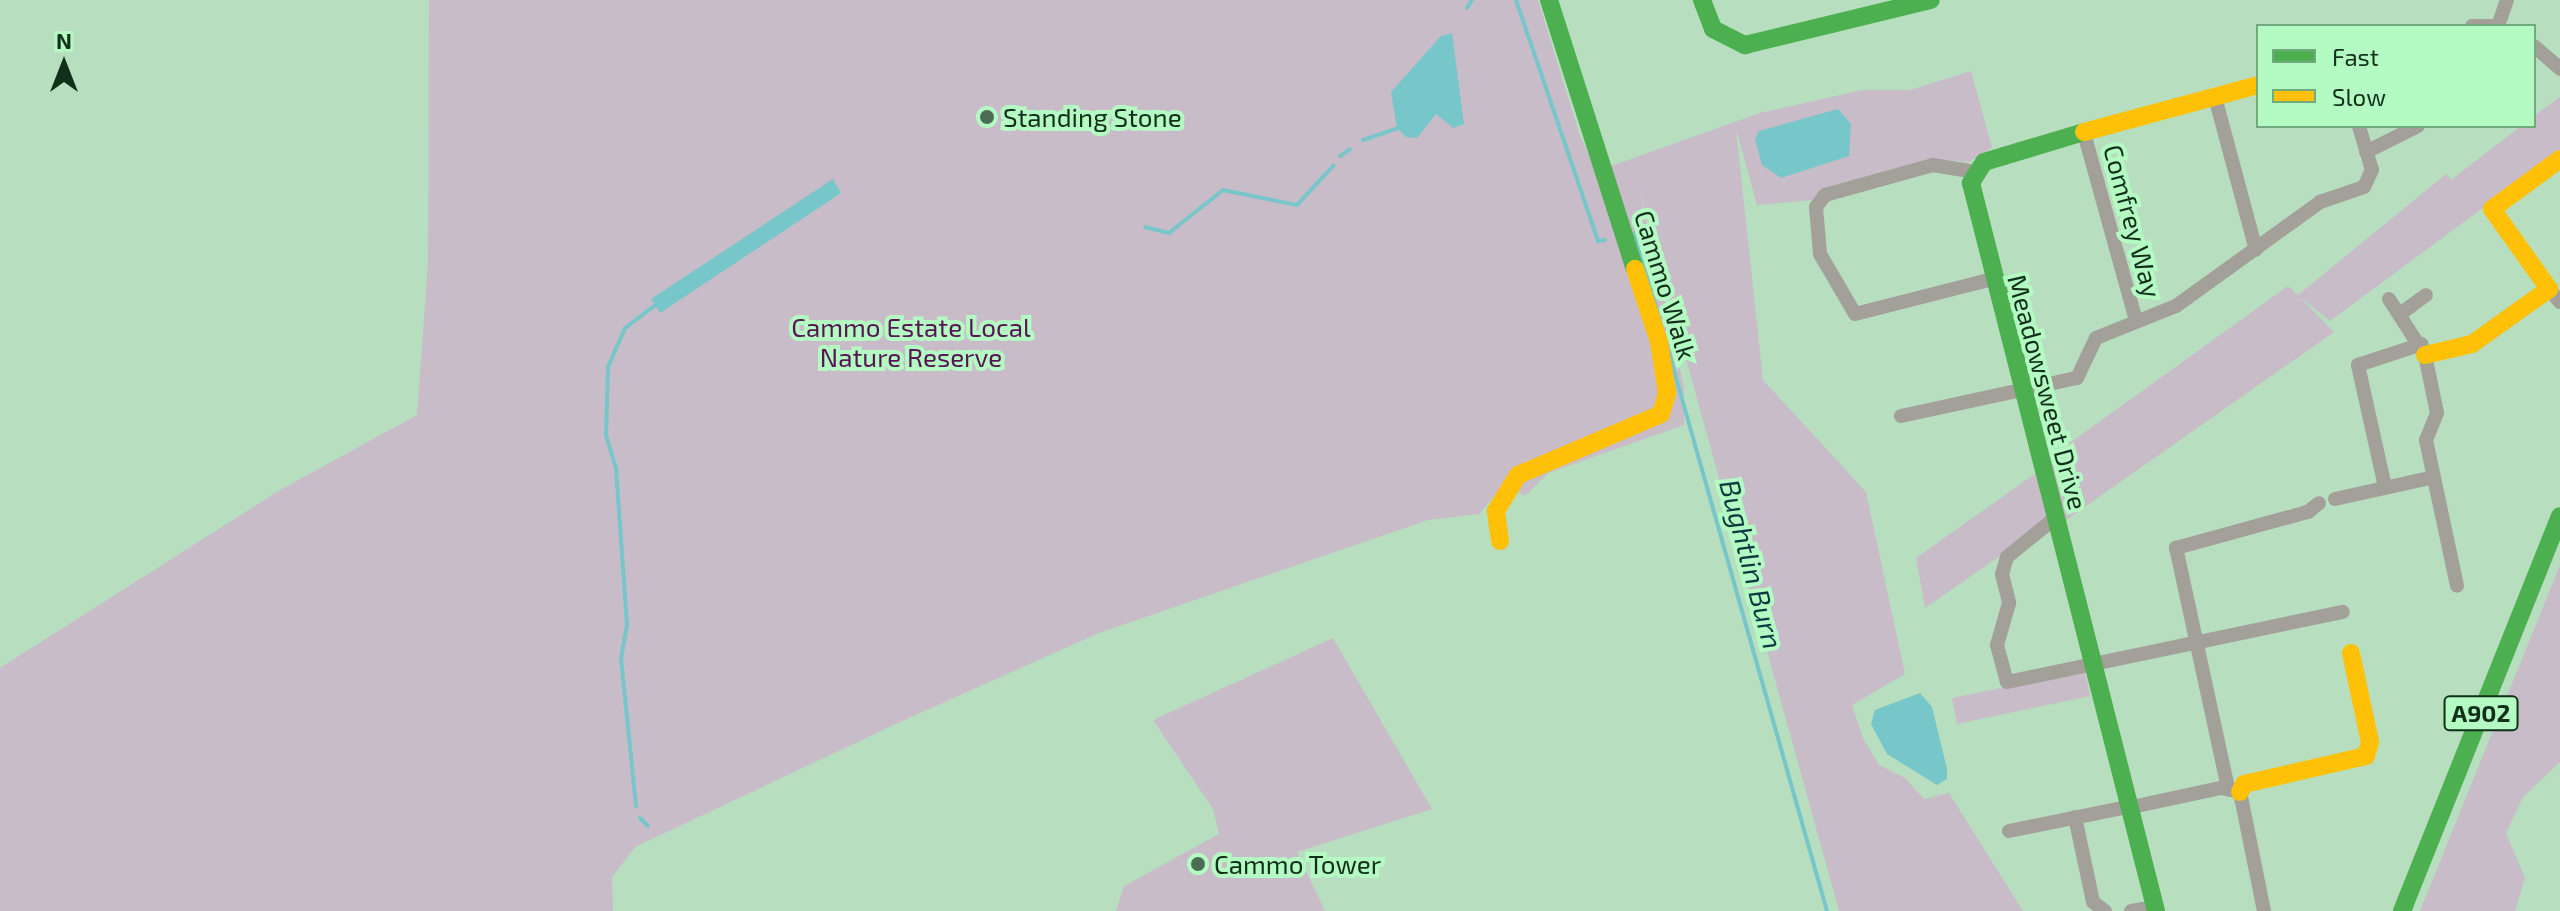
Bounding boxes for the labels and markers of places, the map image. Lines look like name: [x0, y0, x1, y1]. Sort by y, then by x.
place label: Standing Stone: [1003, 101, 1182, 133]
marker: Standing Stone: [978, 108, 996, 126]
place label: Cammo Tower: [1214, 848, 1382, 880]
marker: Cammo Tower: [1189, 855, 1207, 873]

